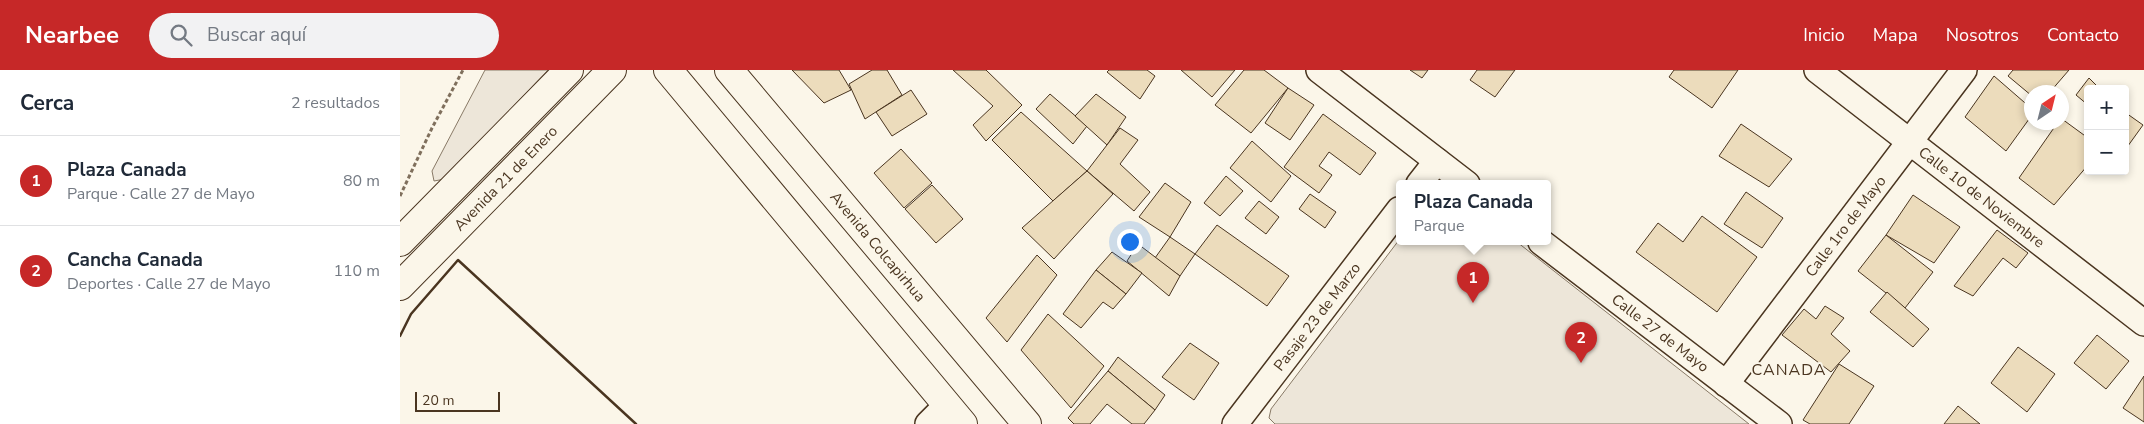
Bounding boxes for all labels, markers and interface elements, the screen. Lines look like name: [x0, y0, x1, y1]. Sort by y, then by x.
search box: [149, 13, 499, 58]
text: Nearbee: [25, 19, 119, 51]
icon: search: [167, 21, 195, 49]
text: Buscar aquí: [207, 22, 306, 48]
text: Inicio: [1803, 23, 1845, 47]
text: Mapa: [1873, 23, 1918, 47]
text: Nosotros: [1946, 23, 2019, 47]
text: Contacto: [2047, 23, 2119, 47]
north arrow: [2024, 85, 2069, 130]
map controls: [2084, 85, 2129, 175]
button: +: [2084, 85, 2129, 130]
text: Cerca: [20, 89, 74, 117]
text: 2 resultados: [291, 92, 380, 114]
street label: Avenida 21 de Enero: [450, 121, 562, 235]
button: −: [2084, 130, 2129, 175]
street label: Calle 10 de Noviembre: [1914, 142, 2049, 252]
text: Plaza Canada: [67, 157, 187, 183]
text: 1: [31, 170, 41, 192]
text: 80 m: [343, 170, 380, 192]
street label: Calle 1ro de Mayo: [1801, 171, 1890, 281]
popup: [1396, 180, 1551, 245]
text: Parque · Calle 27 de Mayo: [67, 183, 255, 205]
street label: Avenida Colcapirhua: [826, 187, 930, 306]
text: Plaza Canada: [1414, 189, 1533, 215]
text: Parque: [1414, 215, 1464, 237]
your location: [1117, 229, 1143, 255]
text: Cancha Canada: [67, 247, 203, 273]
street label: Pasaje 23 de Marzo: [1269, 259, 1365, 375]
text: 2: [31, 260, 41, 282]
text: 110 m: [333, 260, 380, 282]
pin: 1: [1457, 262, 1489, 303]
text: Deportes · Calle 27 de Mayo: [67, 273, 271, 295]
street label: Calle 27 de Mayo: [1607, 289, 1713, 377]
pin: 2: [1565, 322, 1597, 363]
district label: CANADA: [1752, 359, 1827, 381]
scale bar: [415, 389, 500, 412]
text: 20 m: [422, 391, 454, 410]

